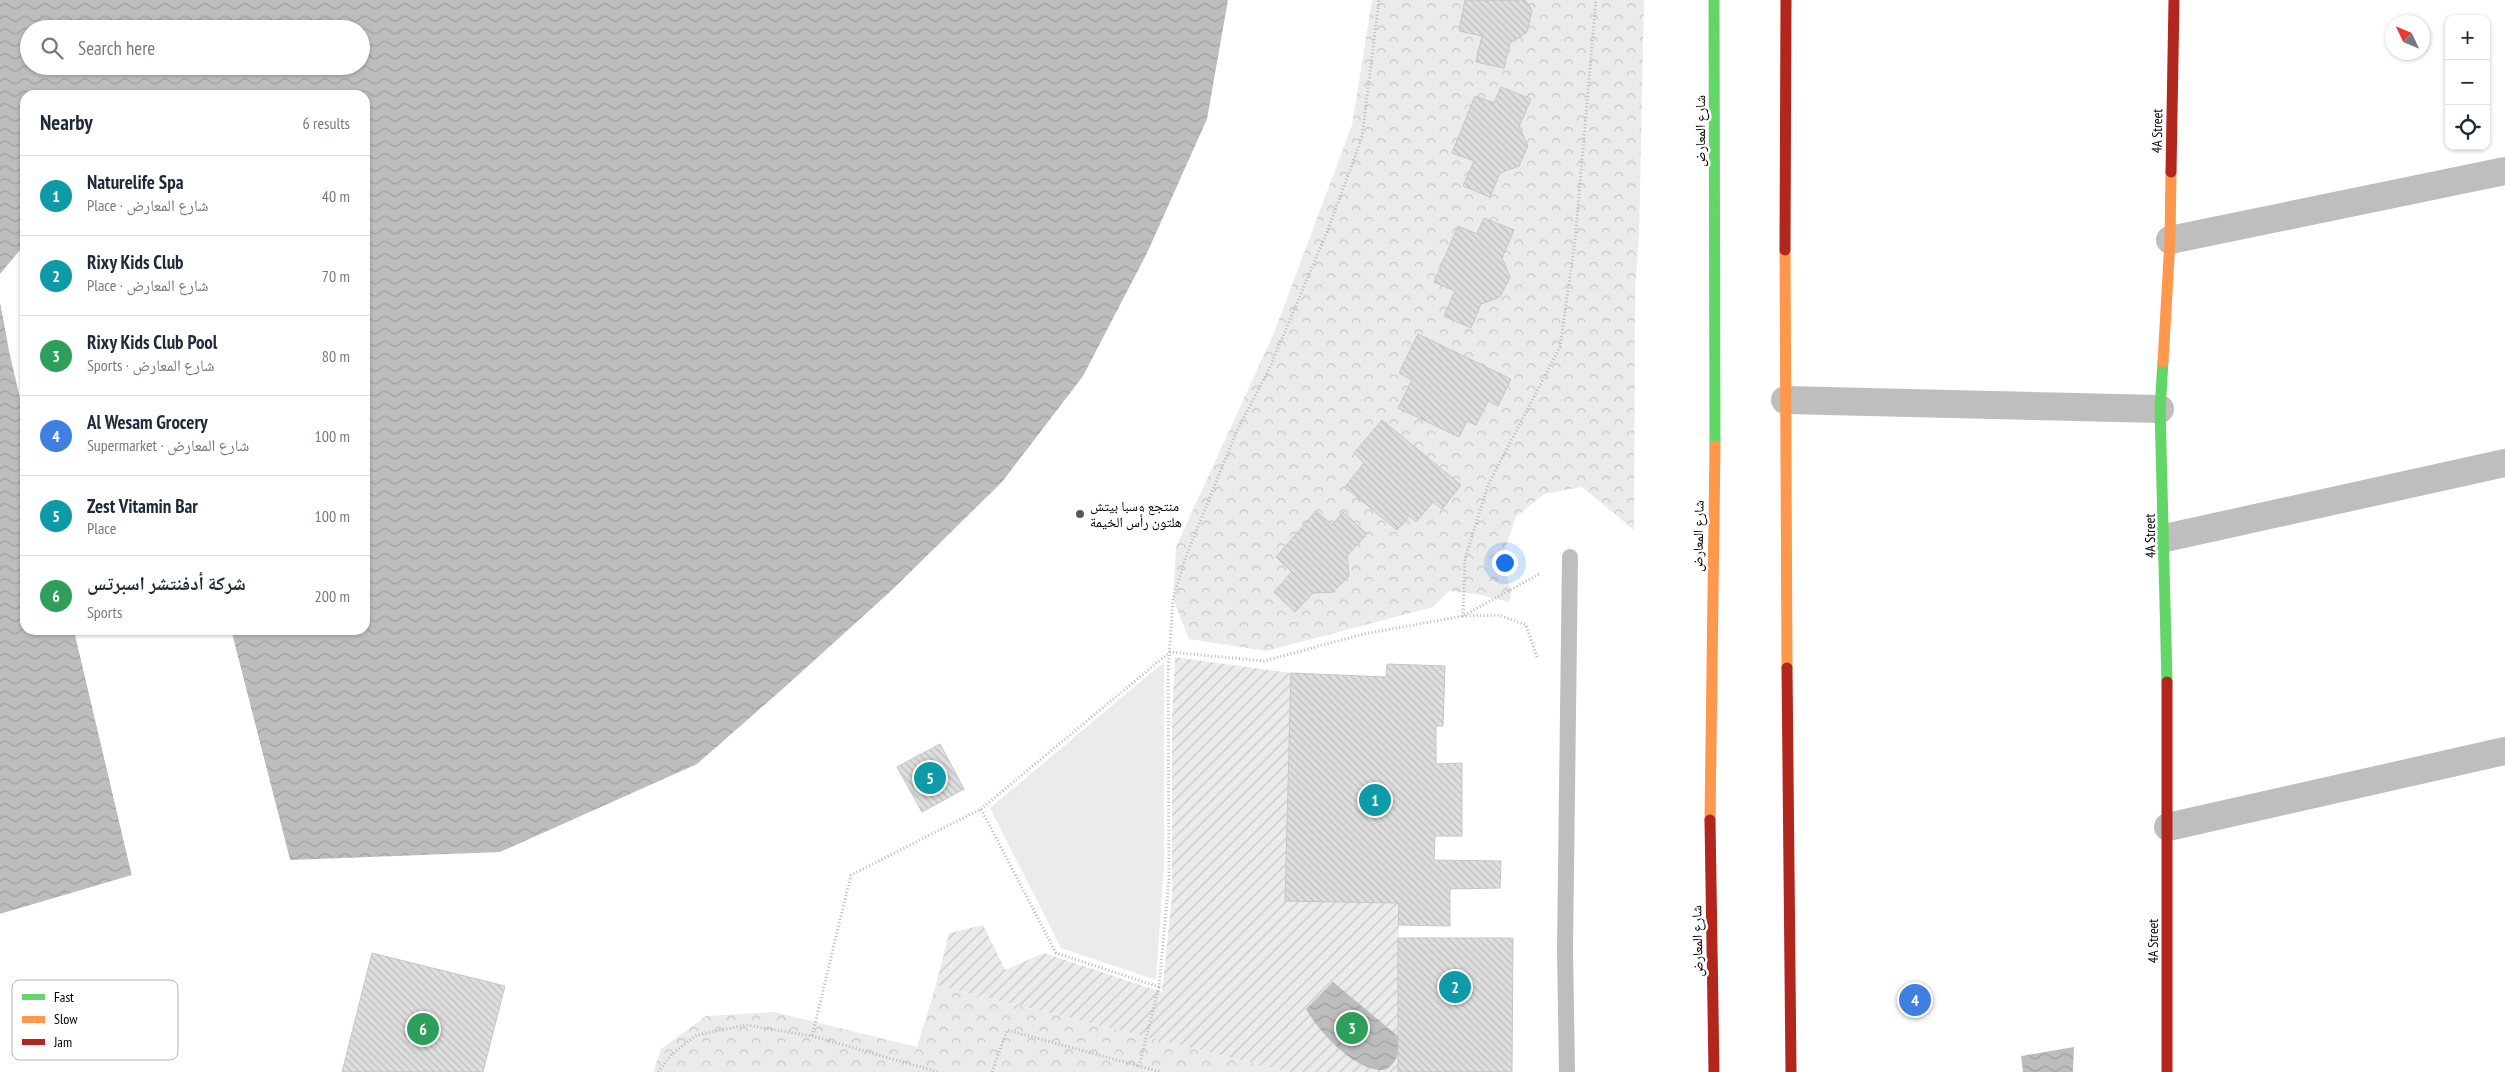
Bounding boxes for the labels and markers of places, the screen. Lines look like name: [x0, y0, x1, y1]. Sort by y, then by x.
place label: منتجع وسبا بيتش هلتون رأس الخيمة: [1090, 497, 1182, 531]
marker: منتجع وسبا بيتش هلتون رأس الخيمة: [1074, 508, 1086, 520]
pin: 5: [914, 759, 946, 797]
pin: 1: [1359, 781, 1391, 819]
pin: 2: [1439, 968, 1471, 1006]
pin: 4: [1899, 981, 1931, 1019]
pin: 3: [1336, 1009, 1368, 1047]
pin: 6: [407, 1010, 439, 1048]

